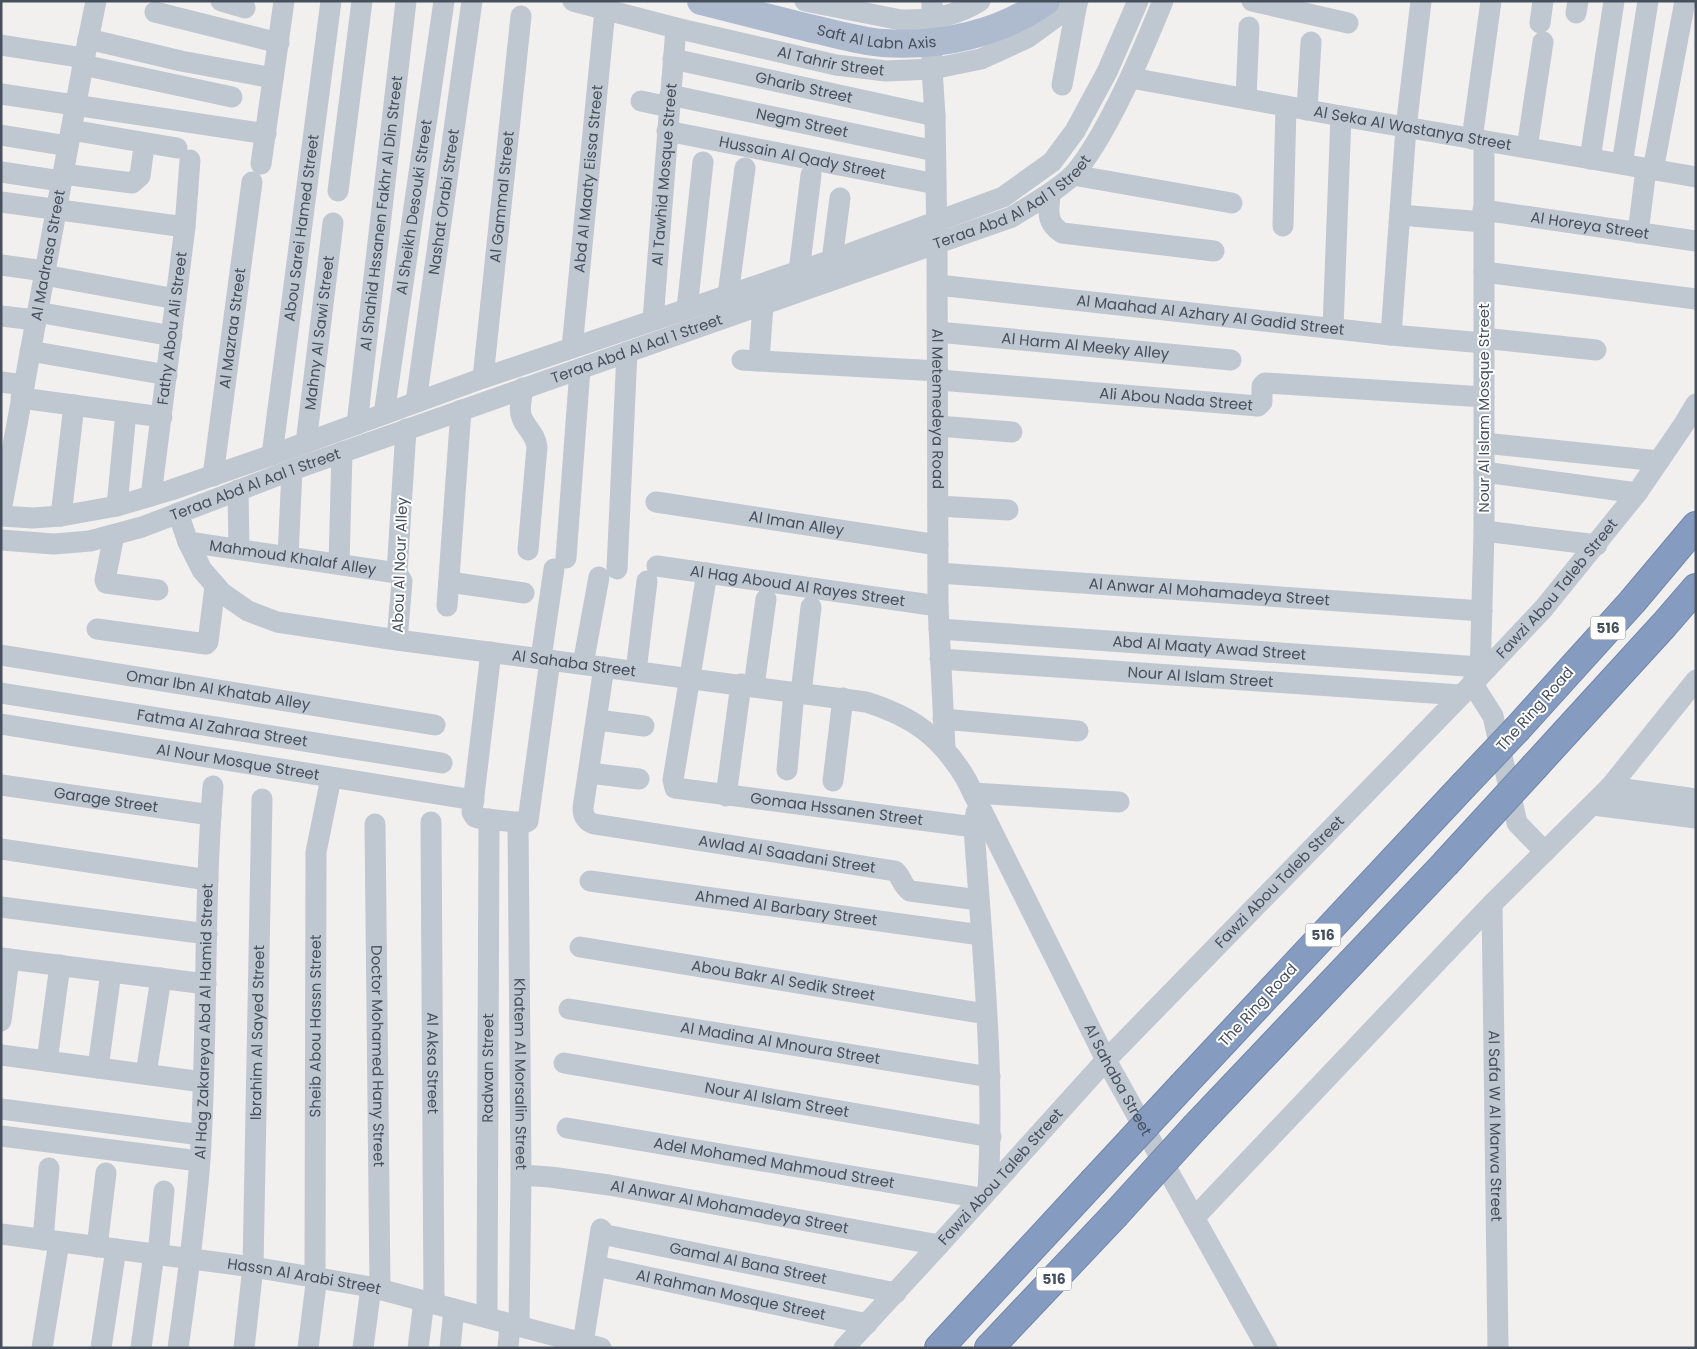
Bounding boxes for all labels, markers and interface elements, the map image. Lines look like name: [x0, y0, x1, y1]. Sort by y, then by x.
street label: Saft Al Labn Axis: [815, 19, 937, 54]
street label: Al Tahrir Street: [775, 41, 886, 81]
street label: Gharib Street: [754, 66, 855, 108]
street label: Al Shahid Hssanen Fakhr Al Din Street: [355, 75, 407, 352]
street label: Al Tawhid Mosque Street: [646, 82, 682, 267]
street label: Abd Al Maaty Eissa Street: [568, 84, 608, 274]
street label: Al Seka Al Wastanya Street: [1312, 100, 1513, 155]
street label: Negm Street: [754, 102, 850, 142]
street label: Al Sheikh Desouki Street: [390, 118, 437, 296]
street label: Nashat Orabi Street: [423, 128, 464, 276]
street label: Al Gammal Street: [484, 130, 519, 264]
street label: Hussain Al Qady Street: [717, 130, 888, 184]
street label: Abou Sarei Hamed Street: [278, 133, 324, 323]
street label: Teraa Abd Al Aal 1 Street: [930, 150, 1095, 254]
street label: Al Madrasa Street: [25, 188, 70, 322]
street label: Al Horeya Street: [1529, 206, 1651, 244]
street label: Fathy Abou Ali Street: [152, 250, 192, 406]
street label: Mahny Al Sawi Street: [299, 254, 339, 411]
street label: Al Mazraa Street: [214, 267, 251, 390]
street label: Al Maahad Al Azhary Al Gadid Street: [1075, 289, 1345, 340]
street label: Nour Al Islam Mosque Street: [1473, 303, 1494, 513]
street label: Teraa Abd Al Aal 1 Street: [548, 309, 725, 388]
street label: Al Harm Al Meeky Alley: [1001, 327, 1171, 364]
street label: Al Metemedeya Road: [927, 329, 949, 489]
street label: Ali Abou Nada Street: [1099, 382, 1254, 416]
street label: Teraa Abd Al Aal 1 Street: [167, 443, 343, 525]
street label: Abou Al Nour Alley: [387, 496, 412, 633]
street label: Al Iman Alley: [747, 505, 846, 541]
street label: Fawzi Abou Taleb Street: [1491, 514, 1622, 663]
street label: Mahmoud Khalaf Alley: [208, 534, 378, 580]
street label: Al Hag Aboud Al Rayes Street: [689, 560, 906, 611]
street label: Al Anwar Al Mohamadeya Street: [1088, 573, 1331, 610]
road number: 516: [1590, 616, 1626, 640]
street label: Abd Al Maaty Awad Street: [1112, 630, 1307, 665]
street label: Al Sahaba Street: [511, 644, 637, 681]
street label: Nour Al Islam Street: [1127, 661, 1274, 692]
street label: The Ring Road: [1491, 662, 1578, 755]
street label: Omar Ibn Al Khatab Alley: [125, 664, 312, 715]
street label: Fatma Al Zahraa Street: [136, 704, 309, 752]
street label: Al Nour Mosque Street: [155, 738, 321, 785]
street label: Garage Street: [53, 782, 159, 817]
street label: Gomaa Hssanen Street: [749, 787, 924, 830]
street label: Fawzi Abou Taleb Street: [1210, 811, 1349, 952]
street label: Awlad Al Saadani Street: [697, 829, 877, 878]
street label: Al Hag Zakareya Abd Al Hamid Street: [189, 883, 218, 1160]
street label: Ahmed Al Barbary Street: [694, 885, 879, 931]
road number: 516: [1306, 924, 1340, 946]
street label: Sheib Abou Hassn Street: [304, 935, 326, 1117]
street label: Ibrahim Al Sayed Street: [245, 945, 269, 1120]
street label: Doctor Mohamed Hany Street: [366, 945, 390, 1167]
street label: Abou Bakr Al Sedik Street: [690, 955, 877, 1006]
street label: The Ring Road: [1214, 959, 1302, 1051]
street label: Khatem Al Morsalin Street: [509, 978, 532, 1170]
street label: Al Aksa Street: [422, 1012, 444, 1114]
street label: Radwan Street: [477, 1013, 498, 1123]
street label: Al Madina Al Mnoura Street: [679, 1016, 882, 1069]
street label: Al Sahaba Street: [1079, 1020, 1157, 1139]
street label: Al Safa W Al Marwa Street: [1484, 1030, 1507, 1222]
street label: Nour Al Islam Street: [703, 1077, 851, 1122]
street label: Fawzi Abou Taleb Street: [933, 1104, 1067, 1249]
street label: Adel Mohamed Mahmoud Street: [652, 1132, 896, 1193]
street label: Al Anwar Al Mohamadeya Street: [609, 1174, 850, 1238]
street label: Gamal Al Bana Street: [668, 1237, 829, 1289]
street label: Hassn Al Arabi Street: [226, 1253, 383, 1299]
street label: Al Rahman Mosque Street: [634, 1264, 828, 1325]
road number: 516: [1036, 1268, 1072, 1290]

